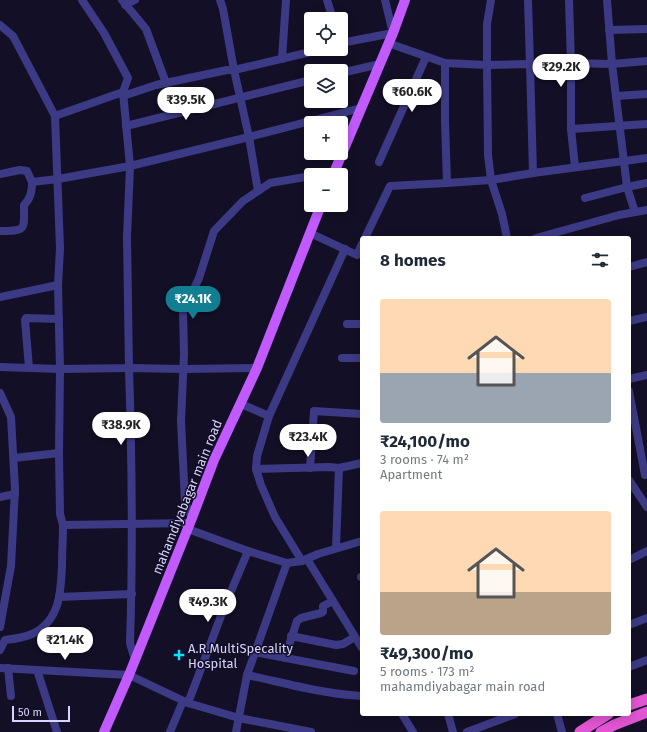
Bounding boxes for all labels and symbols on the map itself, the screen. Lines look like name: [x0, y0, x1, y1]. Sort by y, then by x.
pin: ₹29.2K: [528, 54, 594, 88]
pin: ₹60.6K: [379, 79, 445, 113]
pin: ₹39.5K: [153, 87, 219, 121]
pin: ₹24.1K: [160, 286, 226, 320]
pin: ₹38.9K: [88, 412, 154, 446]
street label: mahamdiyabagar main road: [149, 418, 225, 576]
pin: ₹23.4K: [275, 424, 341, 458]
pin: ₹49.3K: [175, 589, 241, 623]
pin: ₹21.4K: [32, 627, 98, 661]
place label: A.R.MultiSpecality Hospital: [188, 641, 293, 671]
marker: A.R.MultiSpecality Hospital: [173, 649, 185, 661]
scale bar: [12, 704, 70, 723]

